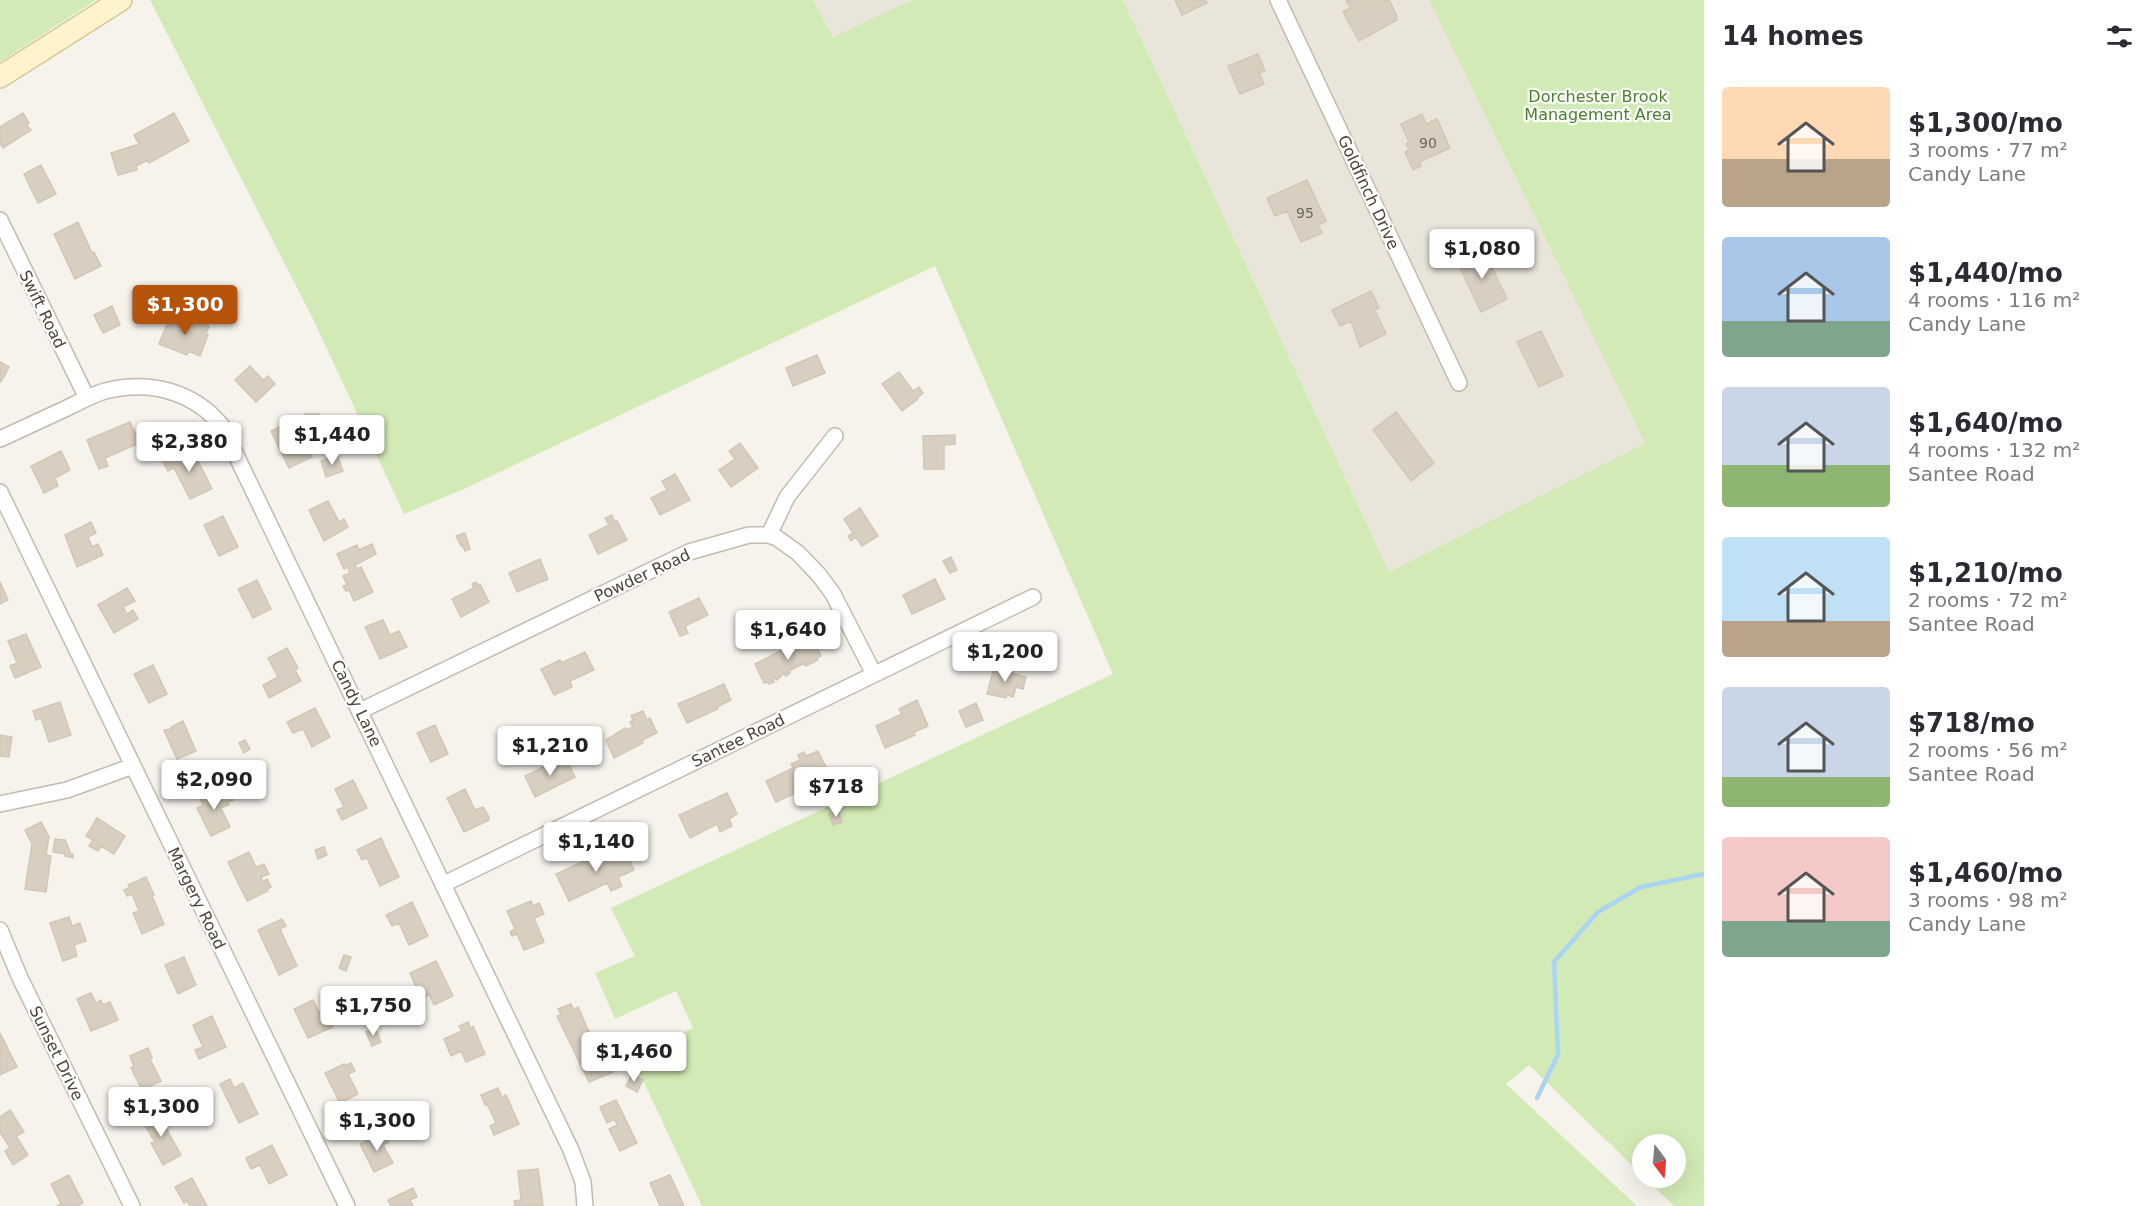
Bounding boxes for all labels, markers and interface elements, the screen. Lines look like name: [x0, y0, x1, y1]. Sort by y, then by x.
icon: filters: [2103, 20, 2136, 53]
text: 14 homes: [1722, 21, 1864, 51]
park label: Dorchester Brook Management Area: [1524, 87, 1672, 124]
text: $1,300/mo: [1908, 108, 2063, 138]
icon: home: [1770, 111, 1842, 183]
street label: Goldfinch Drive: [1334, 132, 1403, 252]
house number: 90: [1419, 135, 1437, 151]
text: 3 rooms · 77 m²: [1908, 138, 2068, 162]
text: Candy Lane: [1908, 162, 2026, 186]
house number: 95: [1296, 205, 1314, 221]
pin: $1,080: [1433, 229, 1531, 280]
text: $1,080: [1443, 236, 1521, 260]
text: $1,440/mo: [1908, 258, 2063, 288]
icon: home: [1770, 261, 1842, 333]
street label: Swift Road: [15, 267, 70, 351]
pin: $1,300: [136, 285, 234, 336]
text: 4 rooms · 116 m²: [1908, 288, 2080, 312]
text: $1,300: [146, 292, 224, 316]
text: Candy Lane: [1908, 312, 2026, 336]
text: $1,640/mo: [1908, 408, 2063, 438]
icon: home: [1770, 411, 1842, 483]
pin: $1,440: [283, 415, 381, 466]
pin: $2,380: [140, 422, 238, 473]
text: $1,440: [293, 422, 371, 446]
text: $2,380: [150, 429, 228, 453]
text: 4 rooms · 132 m²: [1908, 438, 2080, 462]
text: Santee Road: [1908, 462, 2035, 486]
street label: Powder Road: [591, 545, 693, 606]
text: $1,210/mo: [1908, 558, 2063, 588]
icon: home: [1770, 561, 1842, 633]
text: 2 rooms · 72 m²: [1908, 588, 2068, 612]
pin: $1,640: [739, 610, 837, 661]
text: Santee Road: [1908, 612, 2035, 636]
text: $1,640: [749, 617, 827, 641]
pin: $1,200: [956, 632, 1054, 683]
text: $1,200: [966, 639, 1044, 663]
street label: Candy Lane: [327, 657, 386, 750]
text: $718/mo: [1908, 708, 2035, 738]
street label: Santee Road: [689, 710, 788, 771]
icon: home: [1770, 711, 1842, 783]
pin: $1,210: [501, 726, 599, 777]
text: $1,210: [511, 733, 589, 757]
text: 2 rooms · 56 m²: [1908, 738, 2068, 762]
pin: $2,090: [165, 760, 263, 811]
text: Santee Road: [1908, 762, 2035, 786]
text: $2,090: [175, 767, 253, 791]
pin: $718: [800, 767, 872, 818]
text: $718: [808, 774, 864, 798]
pin: $1,140: [547, 822, 645, 873]
text: $1,140: [557, 829, 635, 853]
street label: Margery Road: [164, 844, 229, 952]
text: $1,460/mo: [1908, 858, 2063, 888]
icon: home: [1770, 861, 1842, 933]
text: 3 rooms · 98 m²: [1908, 888, 2068, 912]
text: Candy Lane: [1908, 912, 2026, 936]
pin: $1,750: [324, 986, 422, 1037]
text: $1,750: [334, 993, 412, 1017]
street label: Sunset Drive: [26, 1003, 88, 1104]
pin: $1,460: [585, 1032, 683, 1083]
text: $1,460: [595, 1039, 673, 1063]
pin: $1,300: [112, 1087, 210, 1138]
text: $1,300: [122, 1094, 200, 1118]
pin: $1,300: [328, 1101, 426, 1152]
text: $1,300: [338, 1108, 416, 1132]
north arrow: [1632, 1134, 1686, 1188]
map controls: [1632, 1134, 1686, 1188]

